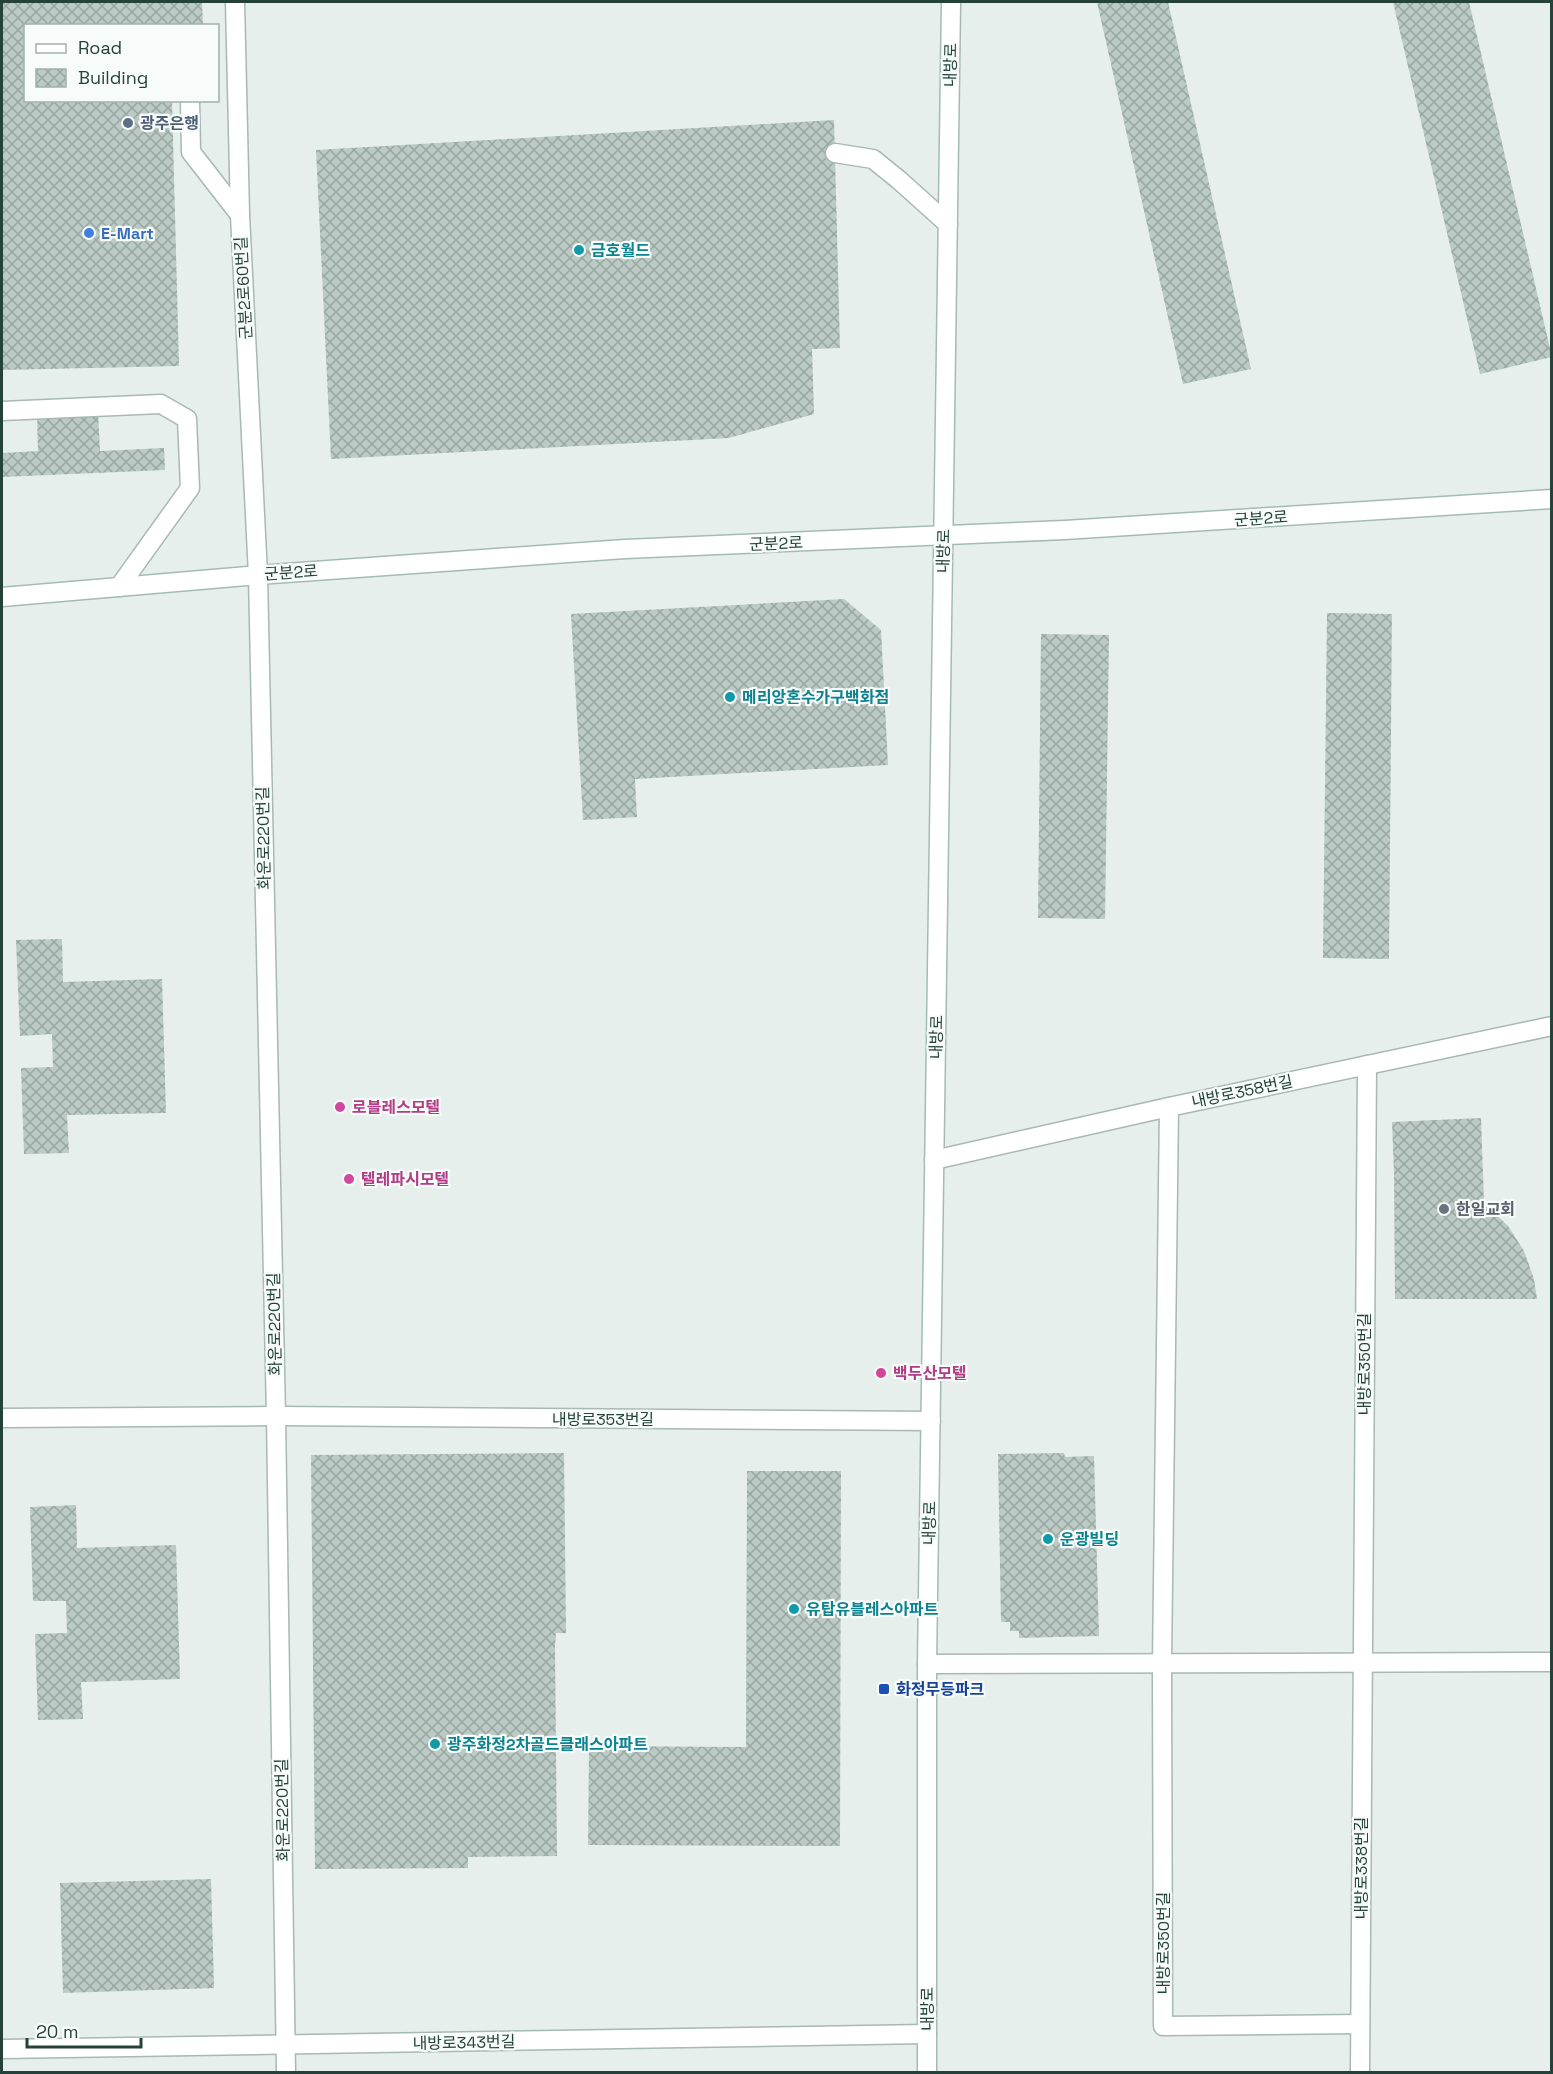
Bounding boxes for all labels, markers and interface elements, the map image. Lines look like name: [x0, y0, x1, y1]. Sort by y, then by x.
legend: [24, 24, 219, 102]
text: Road: [78, 36, 122, 59]
street label: 내방로: [940, 42, 961, 87]
text: Building: [78, 66, 148, 89]
place label: 광주은행: [140, 113, 199, 134]
marker: 광주은행: [121, 116, 135, 130]
place label: E-Mart: [101, 223, 154, 244]
marker: E-Mart: [82, 226, 96, 240]
street label: 군분2로60번길: [230, 236, 257, 340]
place label: 금호월드: [591, 240, 650, 261]
marker: 금호월드: [572, 243, 586, 257]
street label: 군분2로: [1233, 506, 1289, 531]
street label: 내방로: [933, 528, 954, 573]
street label: 군분2로: [749, 532, 804, 555]
street label: 군분2로: [263, 560, 319, 585]
place label: 메리앙혼수가구백화점: [742, 687, 889, 708]
marker: 메리앙혼수가구백화점: [723, 690, 737, 704]
street label: 화운로220번길: [252, 786, 275, 890]
street label: 내방로: [926, 1014, 947, 1059]
street label: 내방로358번길: [1190, 1071, 1295, 1112]
place label: 로블레스모텔: [352, 1097, 440, 1118]
marker: 로블레스모텔: [333, 1100, 347, 1114]
place label: 텔레파시모텔: [361, 1169, 449, 1190]
marker: 텔레파시모텔: [342, 1172, 356, 1186]
place label: 한일교회: [1456, 1199, 1515, 1220]
marker: 한일교회: [1437, 1202, 1451, 1216]
street label: 화운로220번길: [263, 1272, 286, 1376]
street label: 내방로350번길: [1354, 1312, 1375, 1416]
place label: 백두산모텔: [893, 1363, 967, 1384]
marker: 백두산모텔: [874, 1366, 888, 1380]
street label: 내방로353번길: [552, 1409, 654, 1430]
street label: 내방로: [919, 1500, 940, 1545]
place label: 운광빌딩: [1060, 1529, 1119, 1550]
marker: 운광빌딩: [1041, 1532, 1055, 1546]
place label: 유탑유블레스아파트: [806, 1599, 939, 1620]
marker: 유탑유블레스아파트: [787, 1602, 801, 1616]
place label: 화정무등파크: [896, 1679, 985, 1700]
marker: 화정무등파크: [877, 1682, 891, 1696]
place label: 광주화정2차골드클래스아파트: [447, 1734, 648, 1755]
marker: 광주화정2차골드클래스아파트: [428, 1737, 442, 1751]
street label: 화운로220번길: [271, 1758, 294, 1862]
street label: 내방로338번길: [1351, 1817, 1372, 1919]
street label: 내방로350번길: [1153, 1891, 1174, 1995]
street label: 내방로: [917, 1987, 938, 2031]
scale bar: [27, 2011, 141, 2049]
text: 20 m: [36, 2020, 79, 2043]
street label: 내방로343번길: [412, 2031, 516, 2054]

